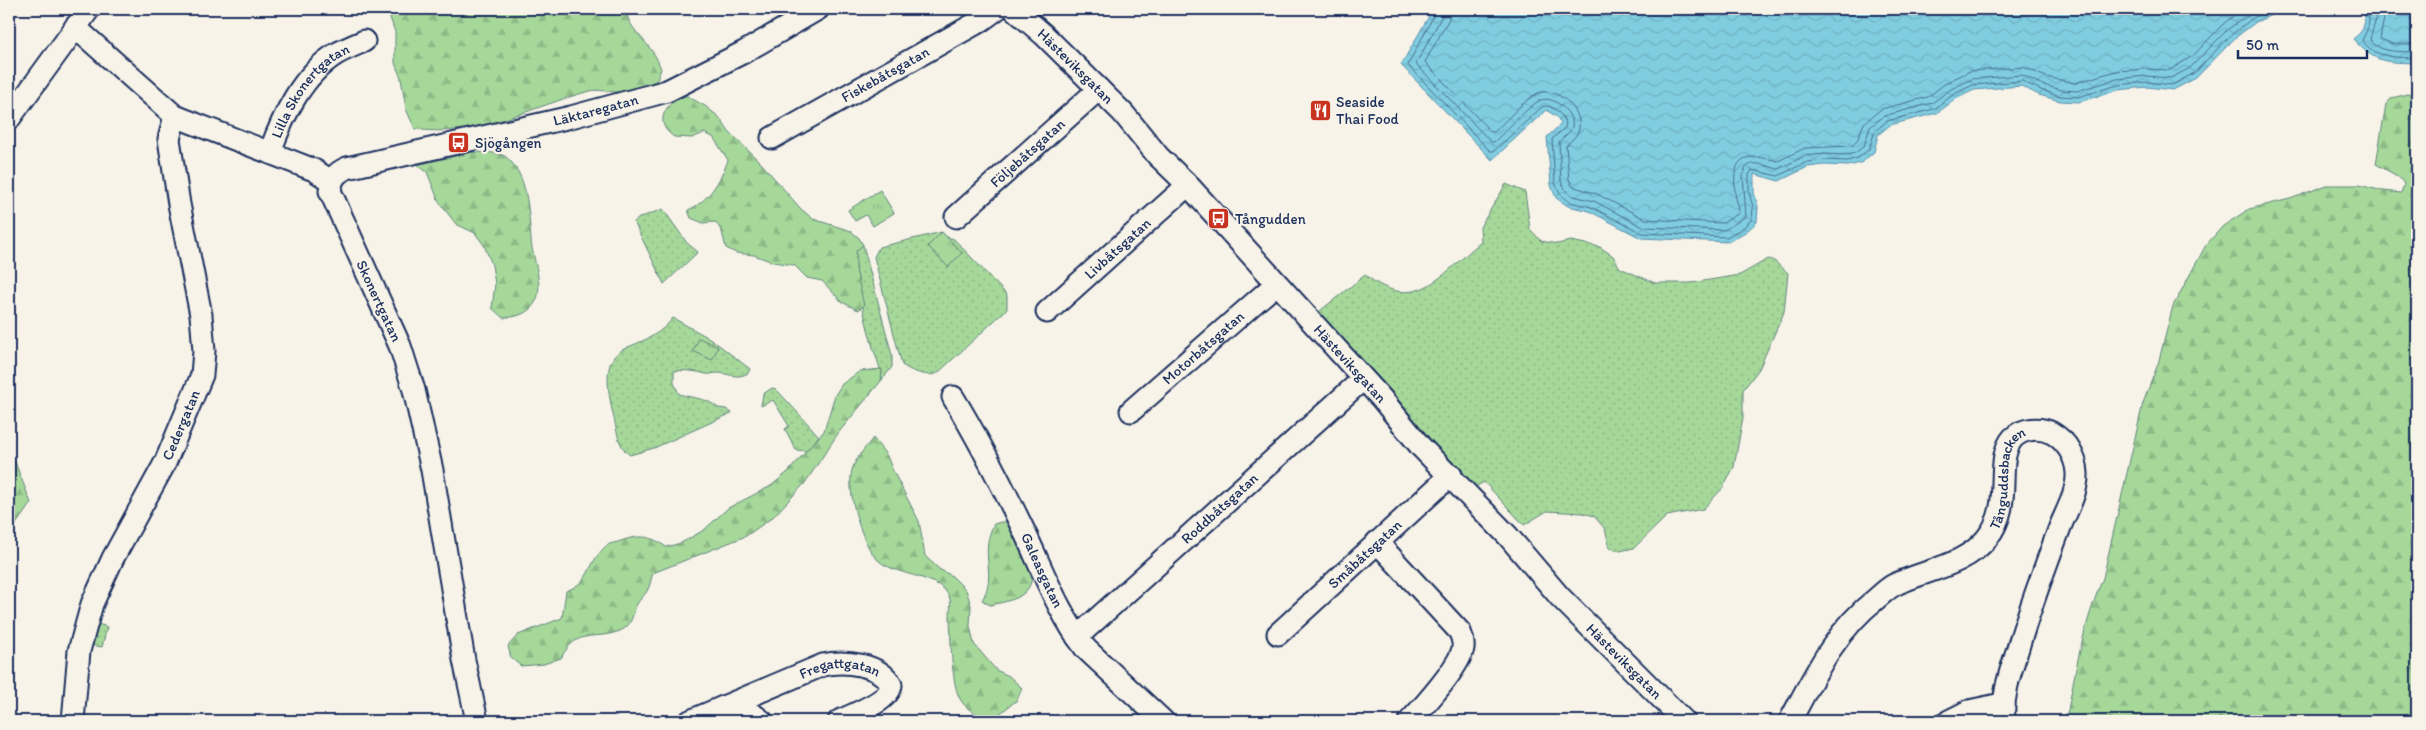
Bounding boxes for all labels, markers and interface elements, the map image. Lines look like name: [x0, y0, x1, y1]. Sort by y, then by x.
street label: Hästeviksgatan: [1034, 24, 1117, 108]
scale bar: [2238, 28, 2367, 60]
text: 50 m: [2246, 36, 2279, 54]
street label: Lilla Skonertgatan: [267, 39, 353, 141]
street label: Fiskebåtsgatan: [838, 42, 932, 106]
street label: Läktaregatan: [552, 90, 641, 130]
place label: Seaside Thai Food: [1336, 93, 1400, 128]
restaurant icon: Seaside Thai Food: [1308, 99, 1332, 123]
street label: Följebåtsgatan: [986, 115, 1069, 191]
bus stop icon: Sjögången: [447, 131, 471, 155]
place label: Sjögången: [475, 134, 542, 152]
bus stop icon: Tångudden: [1207, 207, 1231, 231]
place label: Tångudden: [1235, 210, 1306, 228]
street label: Livbåtsgatan: [1081, 214, 1155, 283]
street label: Skonertgatan: [352, 257, 406, 345]
street label: Motorbåtsgatan: [1159, 307, 1248, 388]
street label: Hästeviksgatan: [1310, 321, 1390, 407]
street label: Cedergatan: [158, 387, 204, 463]
street label: Tånguddsbacken: [1985, 422, 2029, 533]
street label: Roddbåtsgatan: [1177, 469, 1262, 548]
street label: Småbåtsgatan: [1324, 515, 1406, 593]
street label: Galeasgatan: [1017, 530, 1067, 611]
street label: Hästeviksgatan: [1583, 620, 1666, 703]
street label: Fregattgatan: [796, 654, 884, 683]

